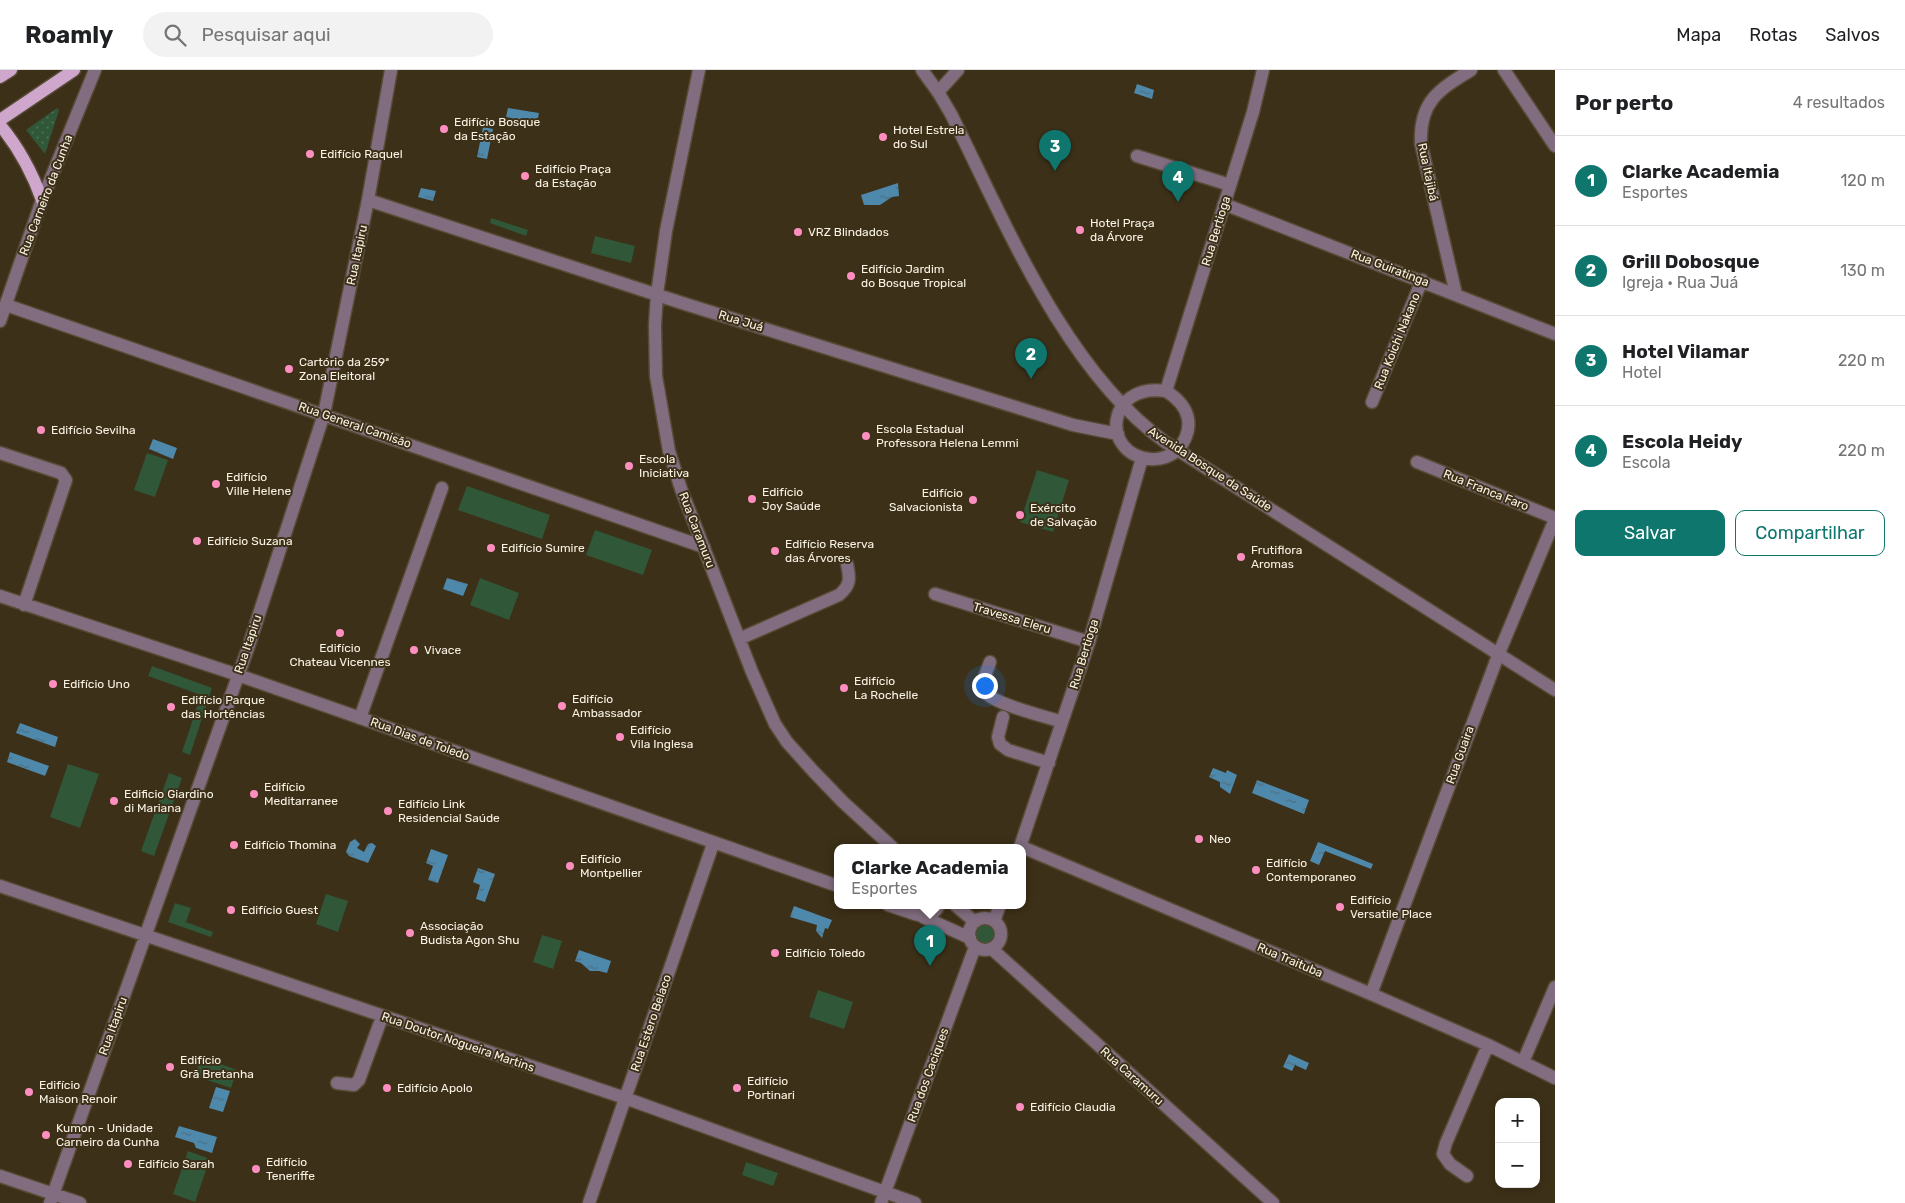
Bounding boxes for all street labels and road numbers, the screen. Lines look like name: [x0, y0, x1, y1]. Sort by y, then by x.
street label: Rua Carneiro da Cunha: [17, 133, 75, 257]
street label: Rua Itajibá: [1415, 142, 1441, 202]
street label: Rua Bertioga: [1199, 194, 1233, 268]
street label: Rua Itapiru: [344, 224, 370, 286]
street label: Rua Guiratinga: [1349, 247, 1431, 289]
street label: Rua Koichi Nakano: [1371, 291, 1423, 391]
street label: Rua Juá: [717, 308, 765, 334]
street label: Rua General Camisão: [297, 399, 413, 451]
street label: Avenida Bosque da Saúde: [1146, 424, 1275, 514]
street label: Rua Franca Faro: [1441, 467, 1531, 514]
street label: Rua Caramuru: [676, 490, 718, 570]
street label: Travessa Eleru: [971, 600, 1053, 636]
street label: Rua Itapiru: [231, 613, 265, 675]
street label: Rua Bertioga: [1067, 617, 1101, 691]
street label: Rua Dias de Toledo: [369, 715, 472, 763]
street label: Rua Guaira: [1443, 724, 1477, 786]
street label: Rua Traituba: [1255, 940, 1325, 980]
street label: Rua Estero Belaco: [628, 973, 674, 1073]
street label: Rua Itapiru: [96, 995, 130, 1057]
street label: Rua Doutor Nogueira Martins: [380, 1009, 536, 1075]
street label: Rua dos Caciques: [904, 1026, 952, 1124]
street label: Rua Caramuru: [1098, 1044, 1166, 1108]

